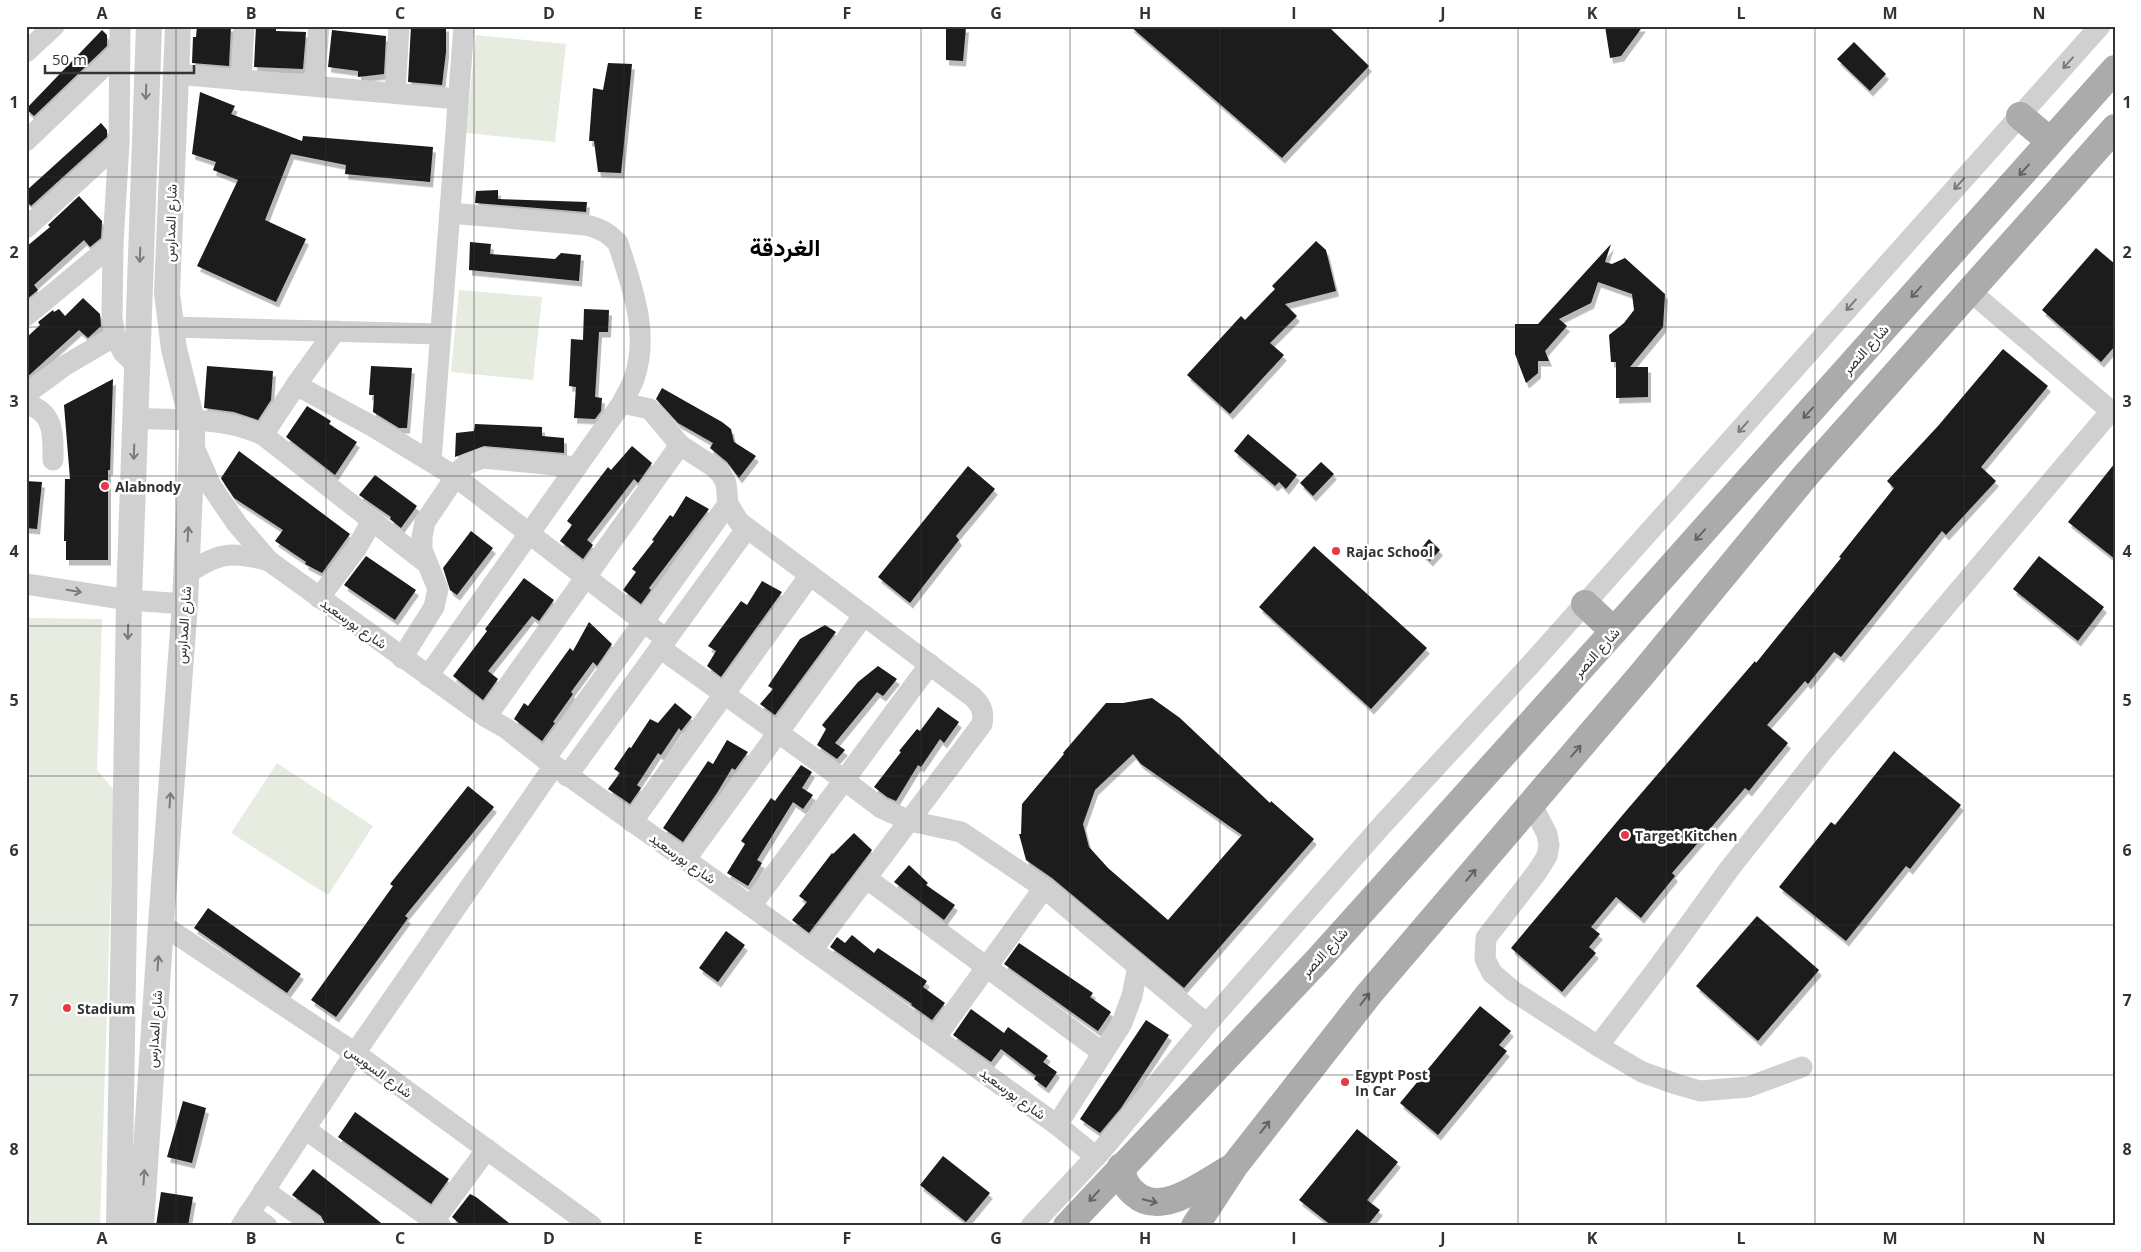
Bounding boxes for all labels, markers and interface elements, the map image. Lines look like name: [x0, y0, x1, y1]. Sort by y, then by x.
text: A: [96, 2, 108, 24]
text: B: [246, 2, 256, 24]
text: C: [395, 2, 405, 24]
text: D: [543, 2, 555, 24]
text: E: [694, 2, 703, 24]
text: F: [843, 2, 851, 24]
text: G: [990, 2, 1002, 24]
text: H: [1139, 2, 1151, 24]
text: I: [1291, 2, 1297, 24]
text: J: [1438, 2, 1446, 24]
text: K: [1587, 2, 1598, 24]
text: L: [1736, 2, 1746, 24]
text: M: [1882, 2, 1898, 24]
text: N: [2032, 2, 2046, 24]
scale bar: [45, 42, 194, 74]
text: 50 m: [52, 49, 87, 69]
one-way arrow: [2062, 56, 2073, 69]
one-way arrow: [142, 84, 151, 100]
text: 1: [9, 91, 19, 113]
text: 1: [2122, 91, 2132, 113]
one-way arrow: [2018, 164, 2030, 177]
one-way arrow: [1953, 177, 1965, 190]
street label: شارع المدارس: [159, 184, 183, 262]
district label: الغردقة: [750, 230, 820, 263]
text: 2: [9, 241, 19, 263]
text: 2: [2122, 241, 2132, 263]
one-way arrow: [135, 247, 144, 263]
one-way arrow: [1910, 285, 1922, 298]
one-way arrow: [1845, 298, 1857, 311]
street label: شارع النصر: [1837, 320, 1894, 380]
text: 3: [9, 390, 19, 412]
text: 3: [2122, 390, 2132, 412]
one-way arrow: [1802, 407, 1814, 420]
one-way arrow: [1737, 420, 1749, 433]
one-way arrow: [129, 444, 139, 460]
place label: Alabnody: [115, 477, 181, 496]
marker: Alabnody: [99, 480, 111, 492]
one-way arrow: [184, 526, 193, 542]
one-way arrow: [1694, 528, 1706, 541]
text: 4: [9, 540, 19, 562]
text: 4: [2122, 540, 2132, 562]
place label: Rajac School: [1346, 542, 1433, 561]
marker: Rajac School: [1330, 545, 1342, 557]
street label: شارع المدارس: [171, 585, 197, 665]
one-way arrow: [66, 587, 82, 597]
street label: شارع بورسعيد: [316, 593, 391, 655]
street label: شارع النصر: [1568, 623, 1625, 683]
one-way arrow: [123, 624, 133, 640]
text: 5: [9, 689, 19, 711]
text: 5: [2122, 689, 2132, 711]
one-way arrow: [1570, 745, 1582, 758]
one-way arrow: [165, 793, 174, 809]
place label: Target Kitchen: [1635, 826, 1737, 845]
street label: شارع بورسعيد: [645, 828, 720, 890]
marker: Target Kitchen: [1619, 829, 1631, 841]
text: 6: [9, 839, 19, 861]
text: 6: [2122, 839, 2132, 861]
one-way arrow: [1465, 869, 1477, 882]
street label: شارع النصر: [1295, 923, 1353, 983]
one-way arrow: [153, 955, 163, 971]
text: 7: [9, 989, 19, 1011]
street label: شارع المدارس: [142, 989, 168, 1069]
text: 7: [2122, 989, 2132, 1011]
one-way arrow: [1360, 992, 1371, 1005]
place label: Stadium: [77, 999, 135, 1018]
marker: Stadium: [61, 1002, 73, 1014]
street label: شارع السويس: [340, 1040, 416, 1103]
street label: شارع بورسعيد: [975, 1063, 1050, 1125]
place label: Egypt Post In Car: [1355, 1065, 1428, 1100]
marker: Egypt Post In Car: [1339, 1076, 1351, 1088]
one-way arrow: [1260, 1121, 1271, 1134]
text: 8: [9, 1138, 19, 1160]
text: 8: [2122, 1138, 2132, 1160]
one-way arrow: [140, 1169, 149, 1185]
one-way arrow: [1088, 1190, 1100, 1203]
one-way arrow: [1142, 1197, 1158, 1206]
text: A: [96, 1227, 108, 1249]
text: B: [246, 1227, 256, 1249]
text: C: [395, 1227, 405, 1249]
text: D: [543, 1227, 555, 1249]
text: E: [694, 1227, 703, 1249]
text: F: [843, 1227, 851, 1249]
text: G: [990, 1227, 1002, 1249]
text: H: [1139, 1227, 1151, 1249]
text: I: [1291, 1227, 1297, 1249]
text: J: [1438, 1227, 1446, 1249]
text: K: [1587, 1227, 1598, 1249]
text: L: [1736, 1227, 1746, 1249]
text: M: [1882, 1227, 1898, 1249]
text: N: [2032, 1227, 2046, 1249]

